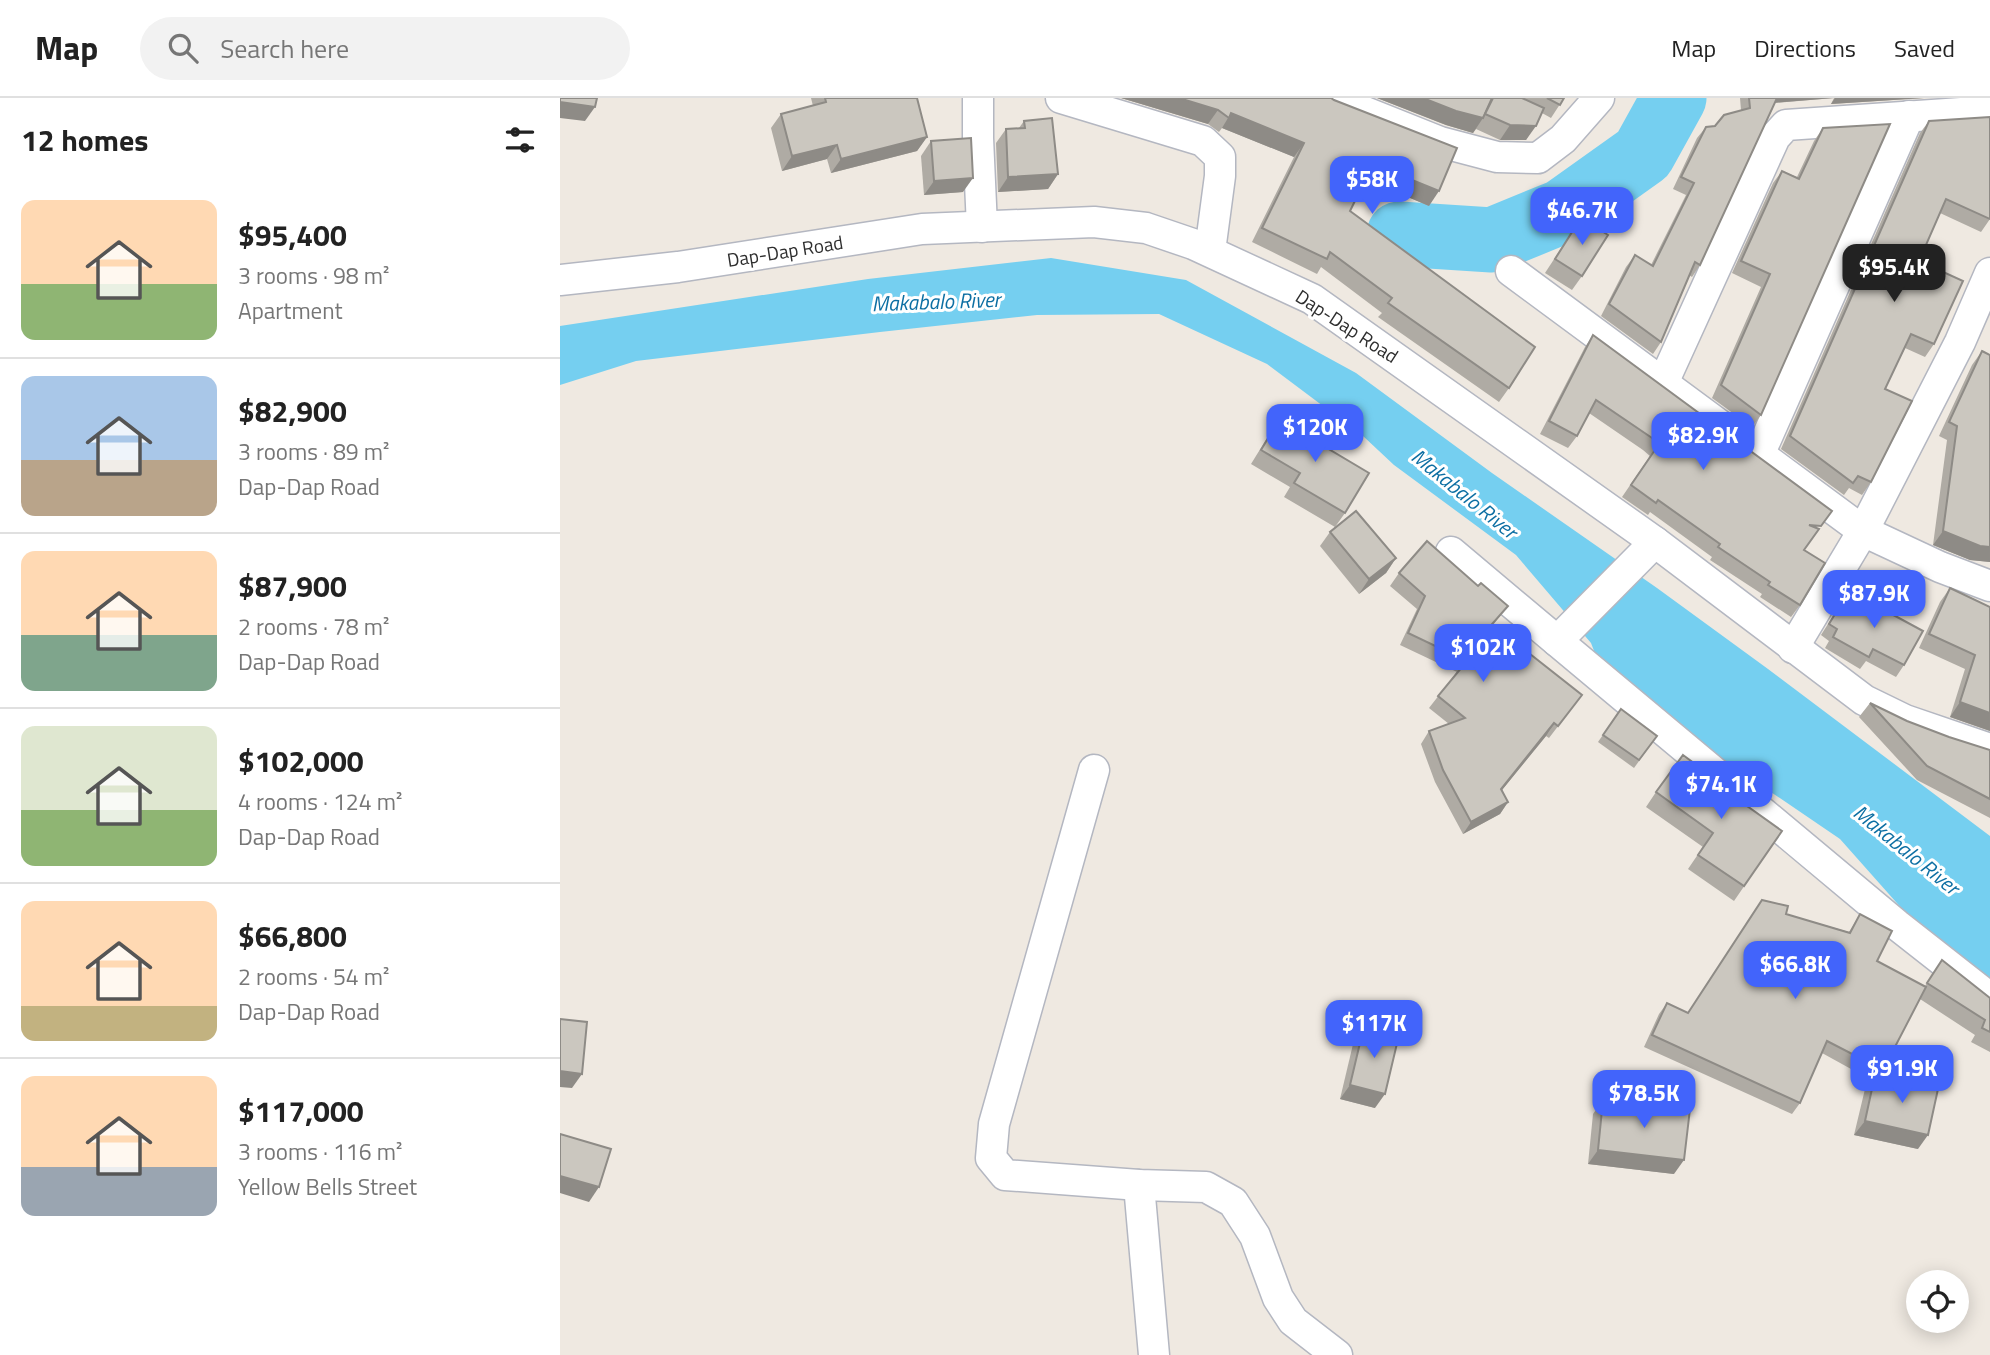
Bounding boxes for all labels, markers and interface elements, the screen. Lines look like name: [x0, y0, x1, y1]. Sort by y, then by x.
search box: [140, 17, 630, 80]
text: Map: [35, 23, 98, 73]
icon: search: [164, 29, 202, 67]
text: Search here: [220, 29, 349, 68]
text: Map: [1671, 30, 1716, 66]
text: Directions: [1754, 30, 1856, 66]
text: Saved: [1894, 30, 1955, 66]
text: 12 homes: [21, 117, 148, 163]
icon: filters: [501, 121, 539, 159]
pin: $58K: [1331, 156, 1413, 216]
text: $58K: [1346, 161, 1398, 196]
pin: $46.7K: [1525, 188, 1639, 247]
text: $46.7K: [1546, 192, 1618, 227]
text: $95,400: [238, 212, 347, 258]
street label: Dap-Dap Road: [725, 227, 845, 274]
icon: home: [77, 228, 161, 312]
pin: $95.4K: [1837, 244, 1951, 304]
text: $95.4K: [1858, 249, 1930, 284]
text: 3 rooms · 98 m²: [238, 258, 389, 293]
street label: Dap-Dap Road: [1290, 281, 1404, 370]
water label: Makabalo River: [871, 283, 1003, 319]
text: Apartment: [238, 293, 343, 328]
text: $82,900: [238, 388, 347, 434]
icon: home: [77, 404, 161, 488]
pin: $120K: [1266, 404, 1364, 464]
text: $120K: [1282, 409, 1348, 444]
pin: $82.9K: [1646, 412, 1760, 472]
text: $82.9K: [1667, 417, 1739, 452]
text: 3 rooms · 89 m²: [238, 434, 389, 469]
water label: Makabalo River: [1405, 440, 1526, 548]
text: Dap-Dap Road: [238, 469, 380, 504]
text: $87,900: [238, 563, 347, 609]
pin: $87.9K: [1817, 570, 1931, 630]
text: $87.9K: [1838, 575, 1910, 610]
icon: home: [77, 579, 161, 663]
text: 2 rooms · 78 m²: [238, 609, 389, 644]
pin: $102K: [1434, 624, 1532, 684]
text: $102K: [1450, 629, 1516, 664]
text: Dap-Dap Road: [238, 644, 380, 679]
text: $102,000: [238, 738, 364, 784]
icon: home: [77, 754, 161, 838]
pin: $74.1K: [1664, 762, 1778, 821]
text: $74.1K: [1685, 766, 1757, 801]
text: 4 rooms · 124 m²: [238, 784, 402, 819]
water label: Makabalo River: [1847, 796, 1968, 904]
text: Dap-Dap Road: [238, 819, 380, 854]
text: $66,800: [238, 913, 347, 959]
icon: home: [77, 929, 161, 1013]
pin: $66.8K: [1738, 942, 1852, 1001]
text: $66.8K: [1759, 946, 1831, 981]
text: 2 rooms · 54 m²: [238, 959, 389, 994]
text: Dap-Dap Road: [238, 994, 380, 1029]
pin: $117K: [1325, 1000, 1423, 1060]
text: $117K: [1341, 1005, 1407, 1040]
pin: $91.9K: [1845, 1046, 1959, 1105]
text: $91.9K: [1866, 1050, 1938, 1085]
pin: $78.5K: [1587, 1070, 1701, 1130]
text: $78.5K: [1608, 1075, 1680, 1110]
text: $117,000: [238, 1088, 364, 1134]
icon: home: [77, 1104, 161, 1188]
text: 3 rooms · 116 m²: [238, 1134, 402, 1169]
text: Yellow Bells Street: [238, 1169, 417, 1204]
map controls: [1906, 1270, 1969, 1333]
button: locate: [1906, 1270, 1969, 1333]

